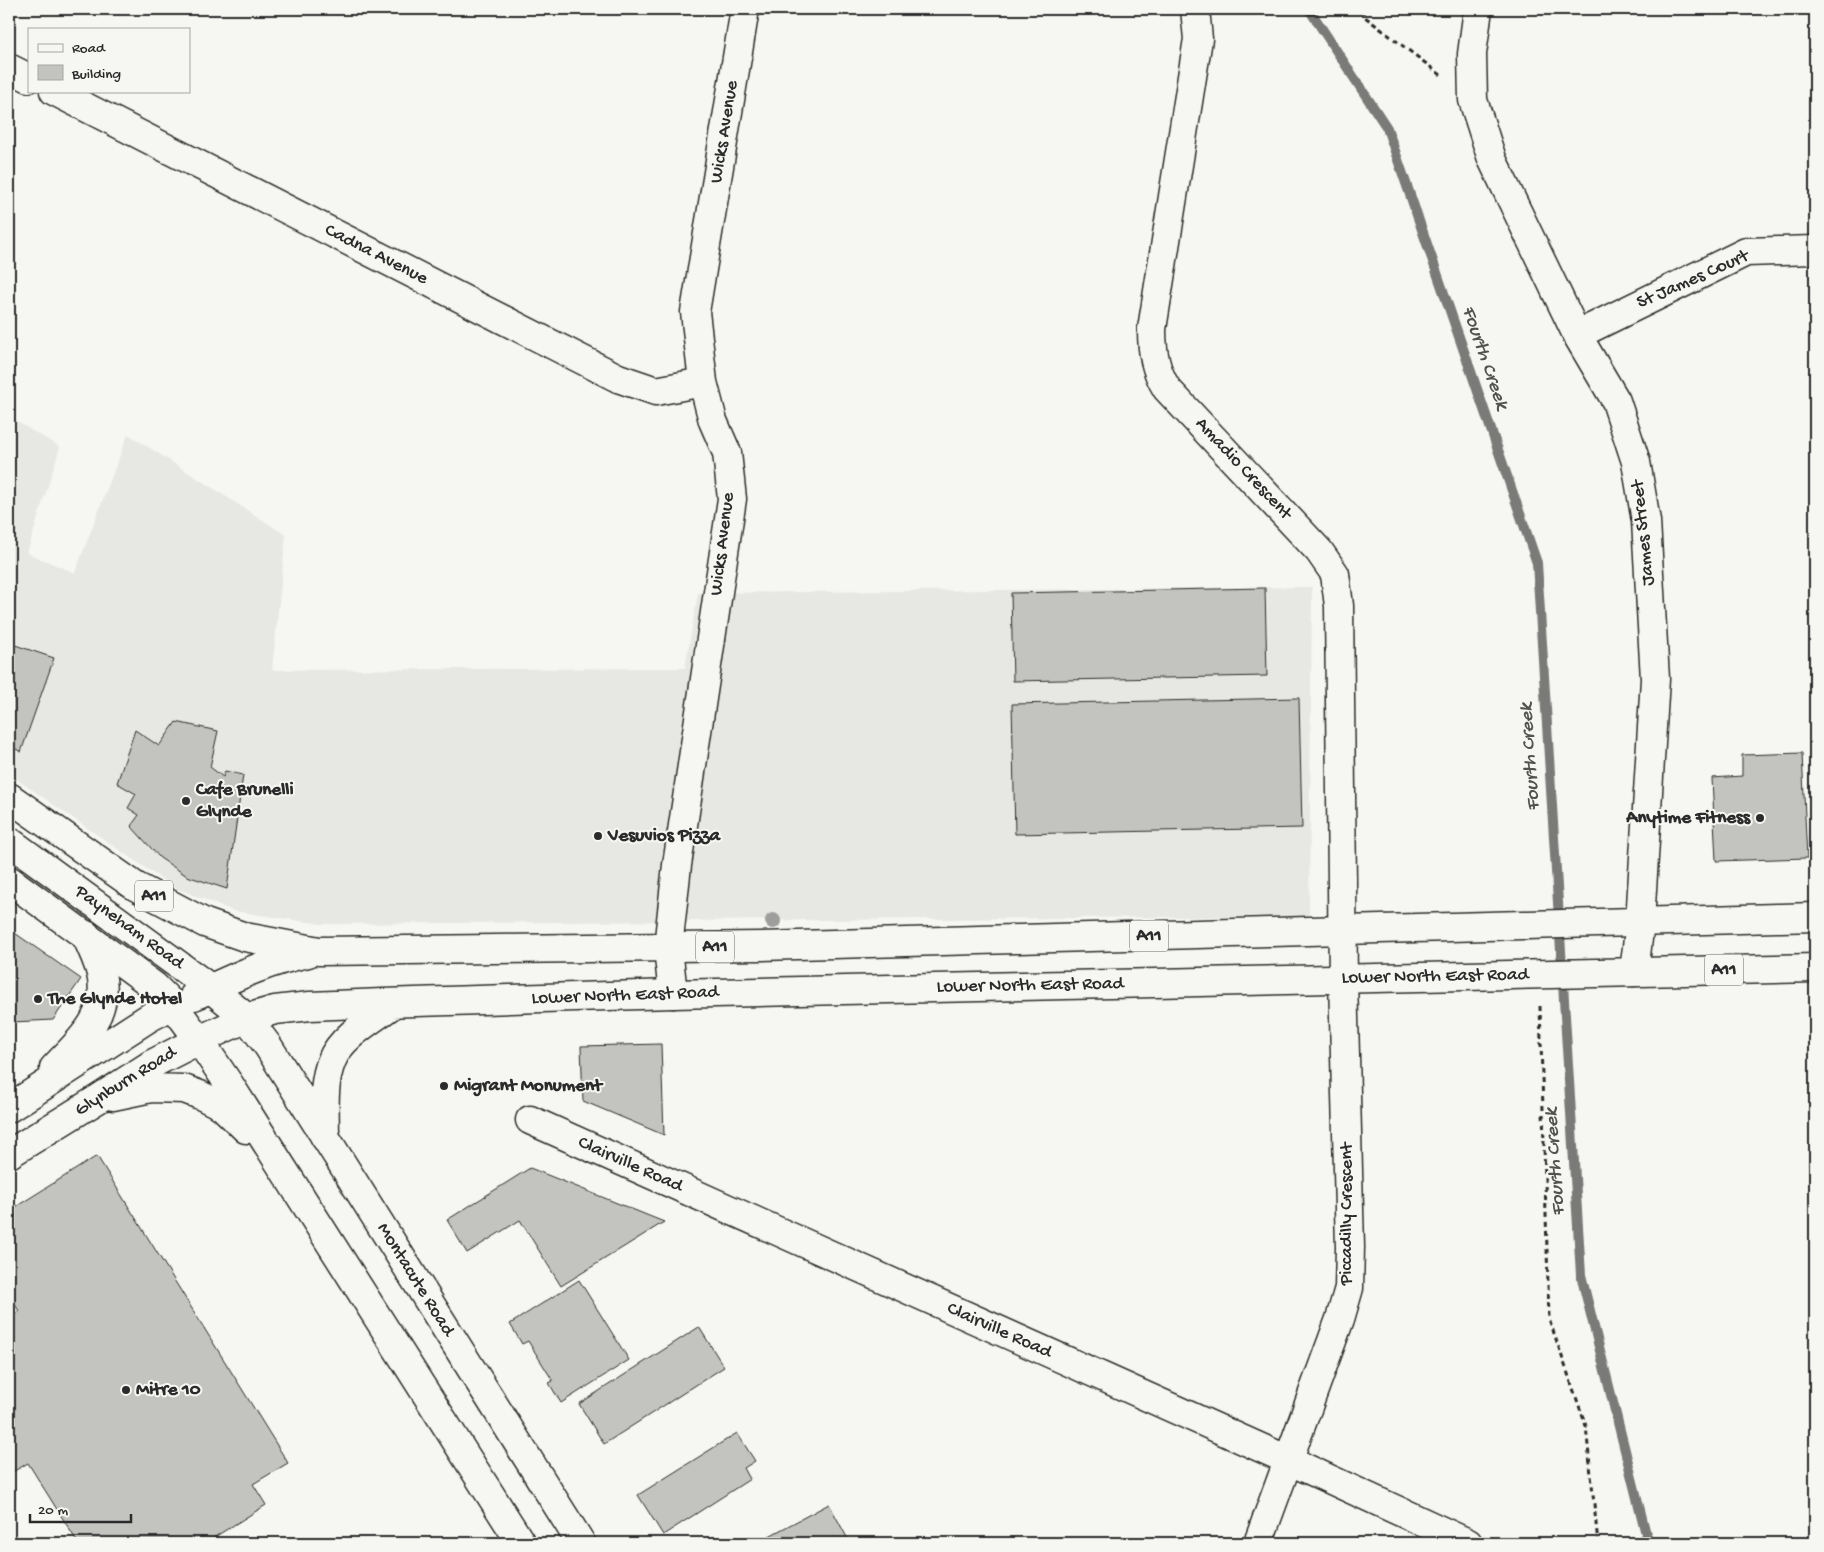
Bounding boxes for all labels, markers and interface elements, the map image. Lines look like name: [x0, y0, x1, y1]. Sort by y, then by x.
legend: [28, 28, 190, 92]
text: Road: [72, 40, 106, 58]
text: Building: [71, 66, 121, 84]
street label: Wicks Avenue: [706, 79, 745, 185]
street label: Cadna Avenue: [320, 219, 432, 291]
street label: St James Court: [1633, 244, 1755, 315]
water label: Fourth Creek: [1456, 303, 1513, 415]
street label: Amadio Crescent: [1190, 413, 1298, 527]
street label: James Street: [1627, 477, 1661, 587]
street label: Wicks Avenue: [705, 491, 741, 597]
water label: Fourth Creek: [1516, 700, 1546, 812]
place label: Cafe Brunelli Glynde: [195, 779, 294, 824]
marker: Cafe Brunelli Glynde: [180, 795, 192, 807]
place label: Anytime Fitness: [1625, 807, 1751, 830]
marker: Anytime Fitness: [1754, 812, 1766, 824]
place label: Vesuvios Pizza: [607, 825, 721, 848]
marker: Vesuvios Pizza: [592, 830, 604, 842]
street label: Payneham Road: [69, 880, 190, 976]
road number: A11: [135, 880, 173, 911]
road number: A11: [1130, 920, 1168, 951]
road number: A11: [696, 932, 734, 962]
road number: A11: [1705, 954, 1743, 986]
street label: Lower North East Road: [1341, 964, 1531, 990]
street label: Lower North East Road: [936, 973, 1126, 999]
street label: Lower North East Road: [531, 981, 721, 1011]
place label: The Glynde Hotel: [46, 988, 182, 1011]
marker: The Glynde Hotel: [32, 993, 44, 1005]
street label: Glynburn Road: [71, 1041, 183, 1122]
place label: Migrant Monument: [454, 1075, 604, 1098]
marker: Migrant Monument: [438, 1080, 450, 1092]
water label: Fourth Creek: [1541, 1105, 1571, 1217]
street label: Clairville Road: [574, 1132, 688, 1199]
street label: Piccadilly Crescent: [1336, 1141, 1359, 1286]
street label: Montacute Road: [371, 1219, 460, 1343]
street label: Clairville Road: [943, 1298, 1057, 1365]
place label: Mitre 10: [136, 1379, 201, 1402]
marker: Mitre 10: [120, 1384, 132, 1396]
scale bar: [30, 1492, 131, 1524]
text: 20 m: [38, 1502, 68, 1520]

